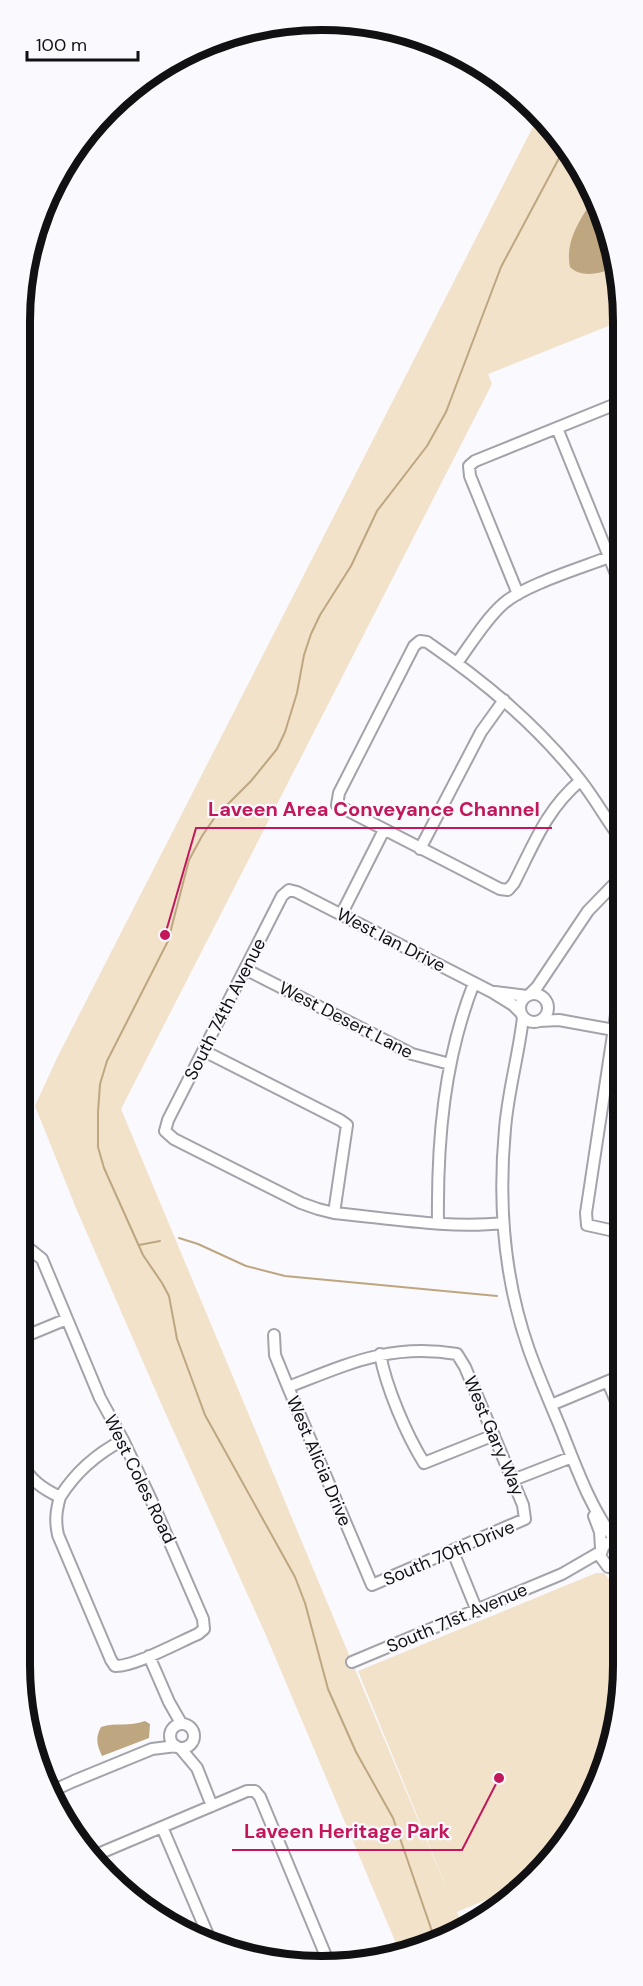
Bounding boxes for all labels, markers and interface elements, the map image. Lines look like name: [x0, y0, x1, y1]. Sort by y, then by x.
scale bar: [27, 24, 138, 62]
text: 100 m: [36, 33, 87, 57]
callout: Laveen Area Conveyance Channel: [196, 790, 552, 828]
text: Laveen Area Conveyance Channel: [208, 796, 540, 822]
street label: West Ian Drive: [333, 902, 449, 978]
street label: South 74th Avenue: [179, 934, 271, 1084]
street label: West Desert Lane: [275, 976, 417, 1064]
street label: West Gary Way: [458, 1372, 530, 1500]
street label: West Alicia Drive: [281, 1392, 357, 1530]
street label: West Coles Road: [98, 1410, 182, 1548]
street label: South 70th Drive: [380, 1515, 518, 1591]
street label: South 71st Avenue: [383, 1578, 531, 1658]
callout: Laveen Heritage Park: [232, 1812, 462, 1850]
text: Laveen Heritage Park: [244, 1818, 451, 1844]

